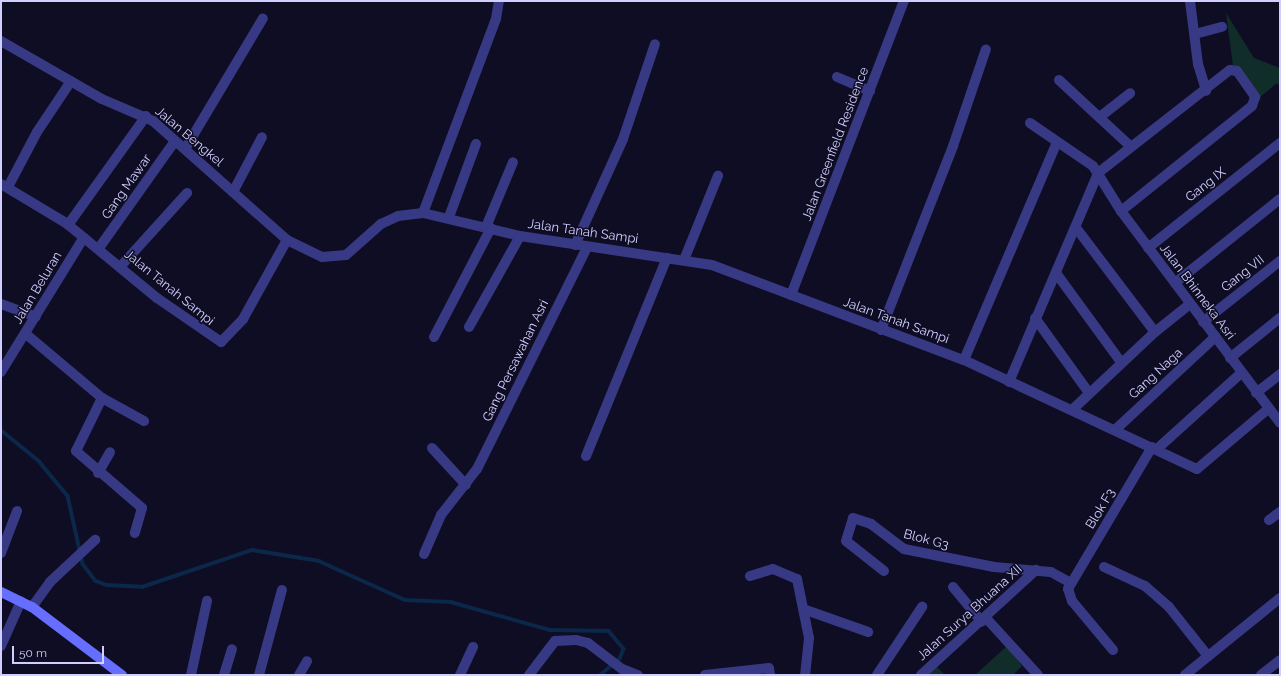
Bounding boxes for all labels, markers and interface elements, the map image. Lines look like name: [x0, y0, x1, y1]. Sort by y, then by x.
street label: Jalan Greenfield Residence: [799, 65, 873, 223]
street label: Jalan Bengkel: [152, 104, 226, 170]
street label: Gang Mawar: [99, 152, 155, 222]
street label: Gang IX: [1183, 164, 1229, 206]
street label: Jalan Tanah Sampi: [527, 217, 639, 247]
street label: Jalan Bhinneka Asri: [1156, 241, 1238, 343]
street label: Jalan Tanah Sampi: [121, 247, 217, 329]
street label: Jalan Beluran: [10, 249, 66, 327]
street label: Gang VII: [1218, 252, 1268, 296]
street label: Jalan Tanah Sampi: [841, 295, 951, 347]
street label: Gang Persawahan Asri: [480, 297, 552, 425]
street label: Gang Naga: [1126, 345, 1186, 403]
street label: Blok F3: [1083, 486, 1119, 532]
street label: Blok G3: [902, 526, 950, 554]
street label: Jalan Surya Bhuana XII: [914, 562, 1026, 664]
scale bar: [14, 638, 106, 664]
text: 50 m: [19, 646, 47, 660]

